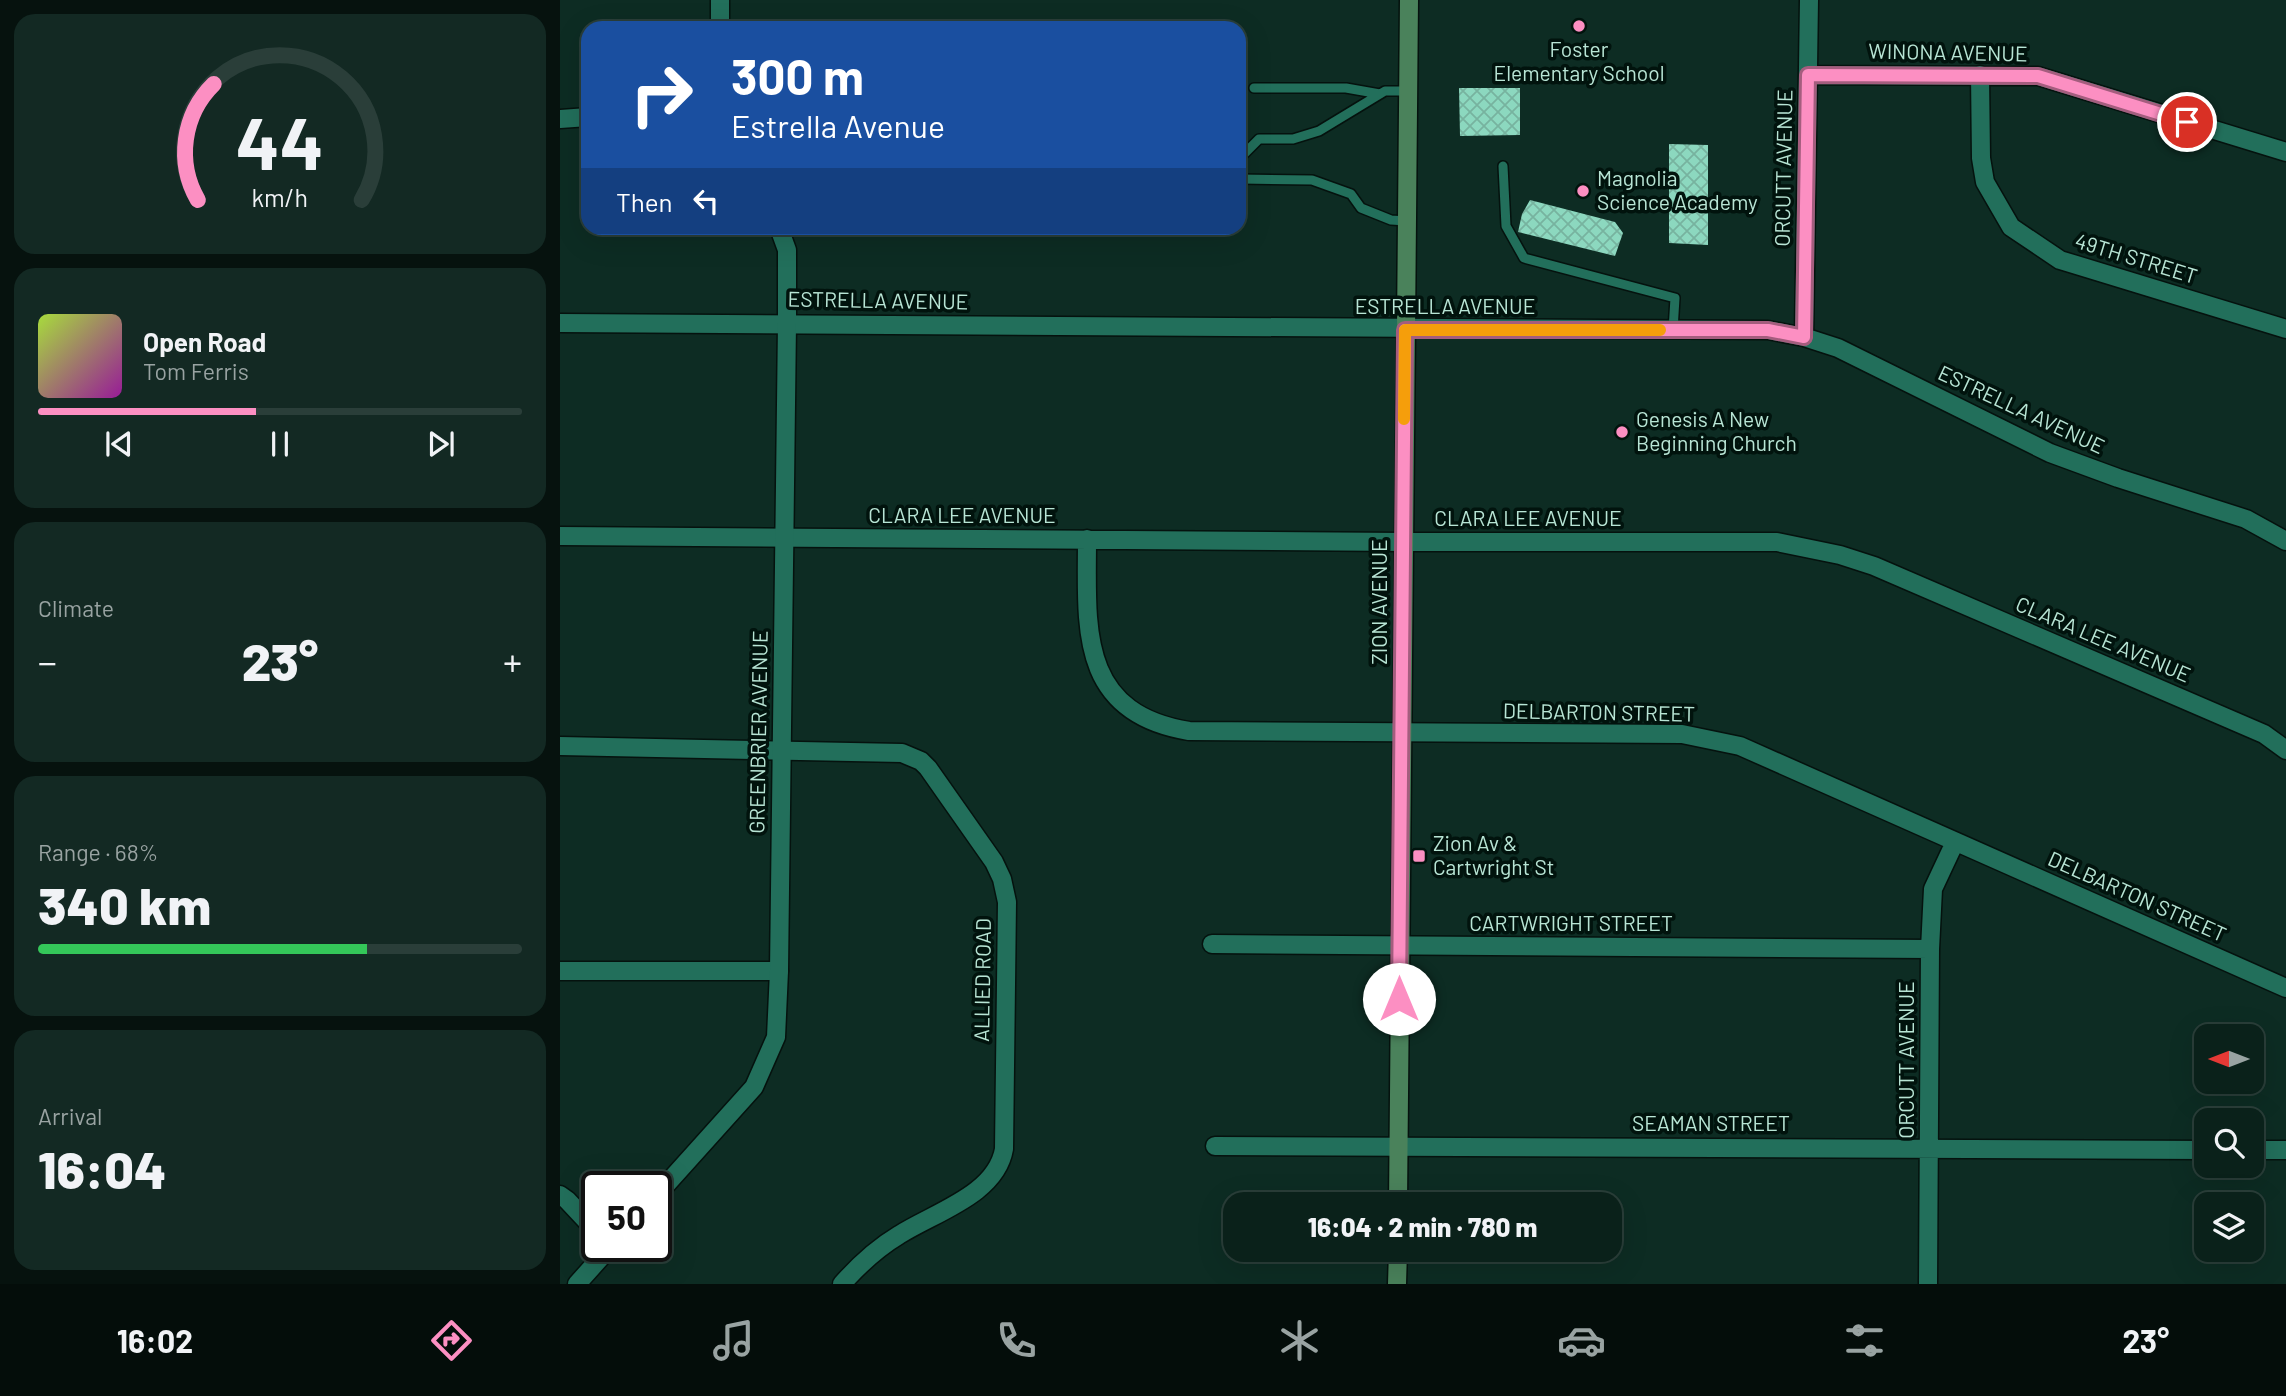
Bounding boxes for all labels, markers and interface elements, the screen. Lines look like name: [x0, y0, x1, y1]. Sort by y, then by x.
marker: Foster Elementary School: [1571, 18, 1587, 34]
place label: Foster Elementary School: [1493, 36, 1665, 85]
street label: WINONA AVENUE: [1868, 38, 2028, 65]
text: 300 m: [731, 46, 864, 105]
icon: right: [616, 49, 707, 140]
street label: ORCUTT AVENUE: [1769, 89, 1796, 247]
pin: [2157, 92, 2217, 152]
text: 44: [236, 97, 324, 185]
icon: arrive: [2168, 103, 2206, 141]
text: Estrella Avenue: [731, 106, 945, 144]
place label: Magnolia Science Academy: [1597, 165, 1758, 214]
text: km/h: [252, 182, 308, 212]
icon: left: [687, 182, 725, 220]
marker: Magnolia Science Academy: [1575, 183, 1591, 199]
text: Then: [616, 186, 673, 217]
street label: 49TH STREET: [2072, 227, 2201, 288]
street label: ESTRELLA AVENUE: [787, 285, 969, 314]
street label: ESTRELLA AVENUE: [1355, 293, 1535, 318]
text: Open Road: [143, 326, 266, 357]
text: Tom Ferris: [143, 357, 249, 385]
street label: ESTRELLA AVENUE: [1934, 359, 2109, 458]
place label: Genesis A New Beginning Church: [1636, 406, 1797, 455]
marker: Genesis A New Beginning Church: [1614, 424, 1630, 440]
icon: previous: [100, 425, 138, 463]
icon: pause: [261, 425, 299, 463]
icon: next: [422, 425, 460, 463]
street label: CLARA LEE AVENUE: [868, 502, 1056, 527]
street label: CLARA LEE AVENUE: [1434, 505, 1622, 530]
street label: ZION AVENUE: [1366, 539, 1391, 665]
street label: CLARA LEE AVENUE: [2012, 590, 2195, 687]
text: Climate: [38, 594, 114, 622]
text: 23°: [242, 629, 318, 691]
street label: GREENBRIER AVENUE: [743, 630, 772, 834]
text: −: [38, 638, 57, 684]
text: +: [503, 638, 522, 684]
street label: DELBARTON STREET: [1503, 697, 1695, 726]
place label: Zion Av & Cartwright St: [1433, 830, 1554, 879]
text: Range · 68%: [38, 838, 158, 866]
street label: DELBARTON STREET: [2045, 845, 2231, 946]
marker: Zion Av & Cartwright St: [1411, 848, 1427, 864]
text: 340 km: [38, 873, 211, 935]
street label: CARTWRIGHT STREET: [1469, 910, 1673, 935]
street label: ALLIED ROAD: [968, 918, 995, 1042]
position arrow: [1362, 962, 1436, 1036]
street label: ORCUTT AVENUE: [1893, 981, 1918, 1139]
north arrow: [2194, 1024, 2264, 1094]
map controls: [2194, 1024, 2264, 1262]
text: Arrival: [38, 1102, 102, 1130]
button: search: [2194, 1108, 2264, 1178]
street label: SEAMAN STREET: [1632, 1110, 1790, 1135]
text: 16:04: [38, 1137, 166, 1199]
speed limit sign: 50: [581, 1171, 672, 1262]
button: layers: [2194, 1192, 2264, 1262]
text: 16:04 · 2 min · 780 m: [1308, 1211, 1537, 1242]
icon: directions: [427, 1316, 476, 1365]
icon: music: [709, 1316, 758, 1365]
icon: phone: [992, 1316, 1041, 1365]
icon: climate: [1275, 1316, 1324, 1365]
icon: car: [1557, 1316, 1606, 1365]
icon: filters: [1840, 1316, 1889, 1365]
text: 16:02: [117, 1321, 193, 1359]
text: 23°: [2122, 1321, 2169, 1359]

